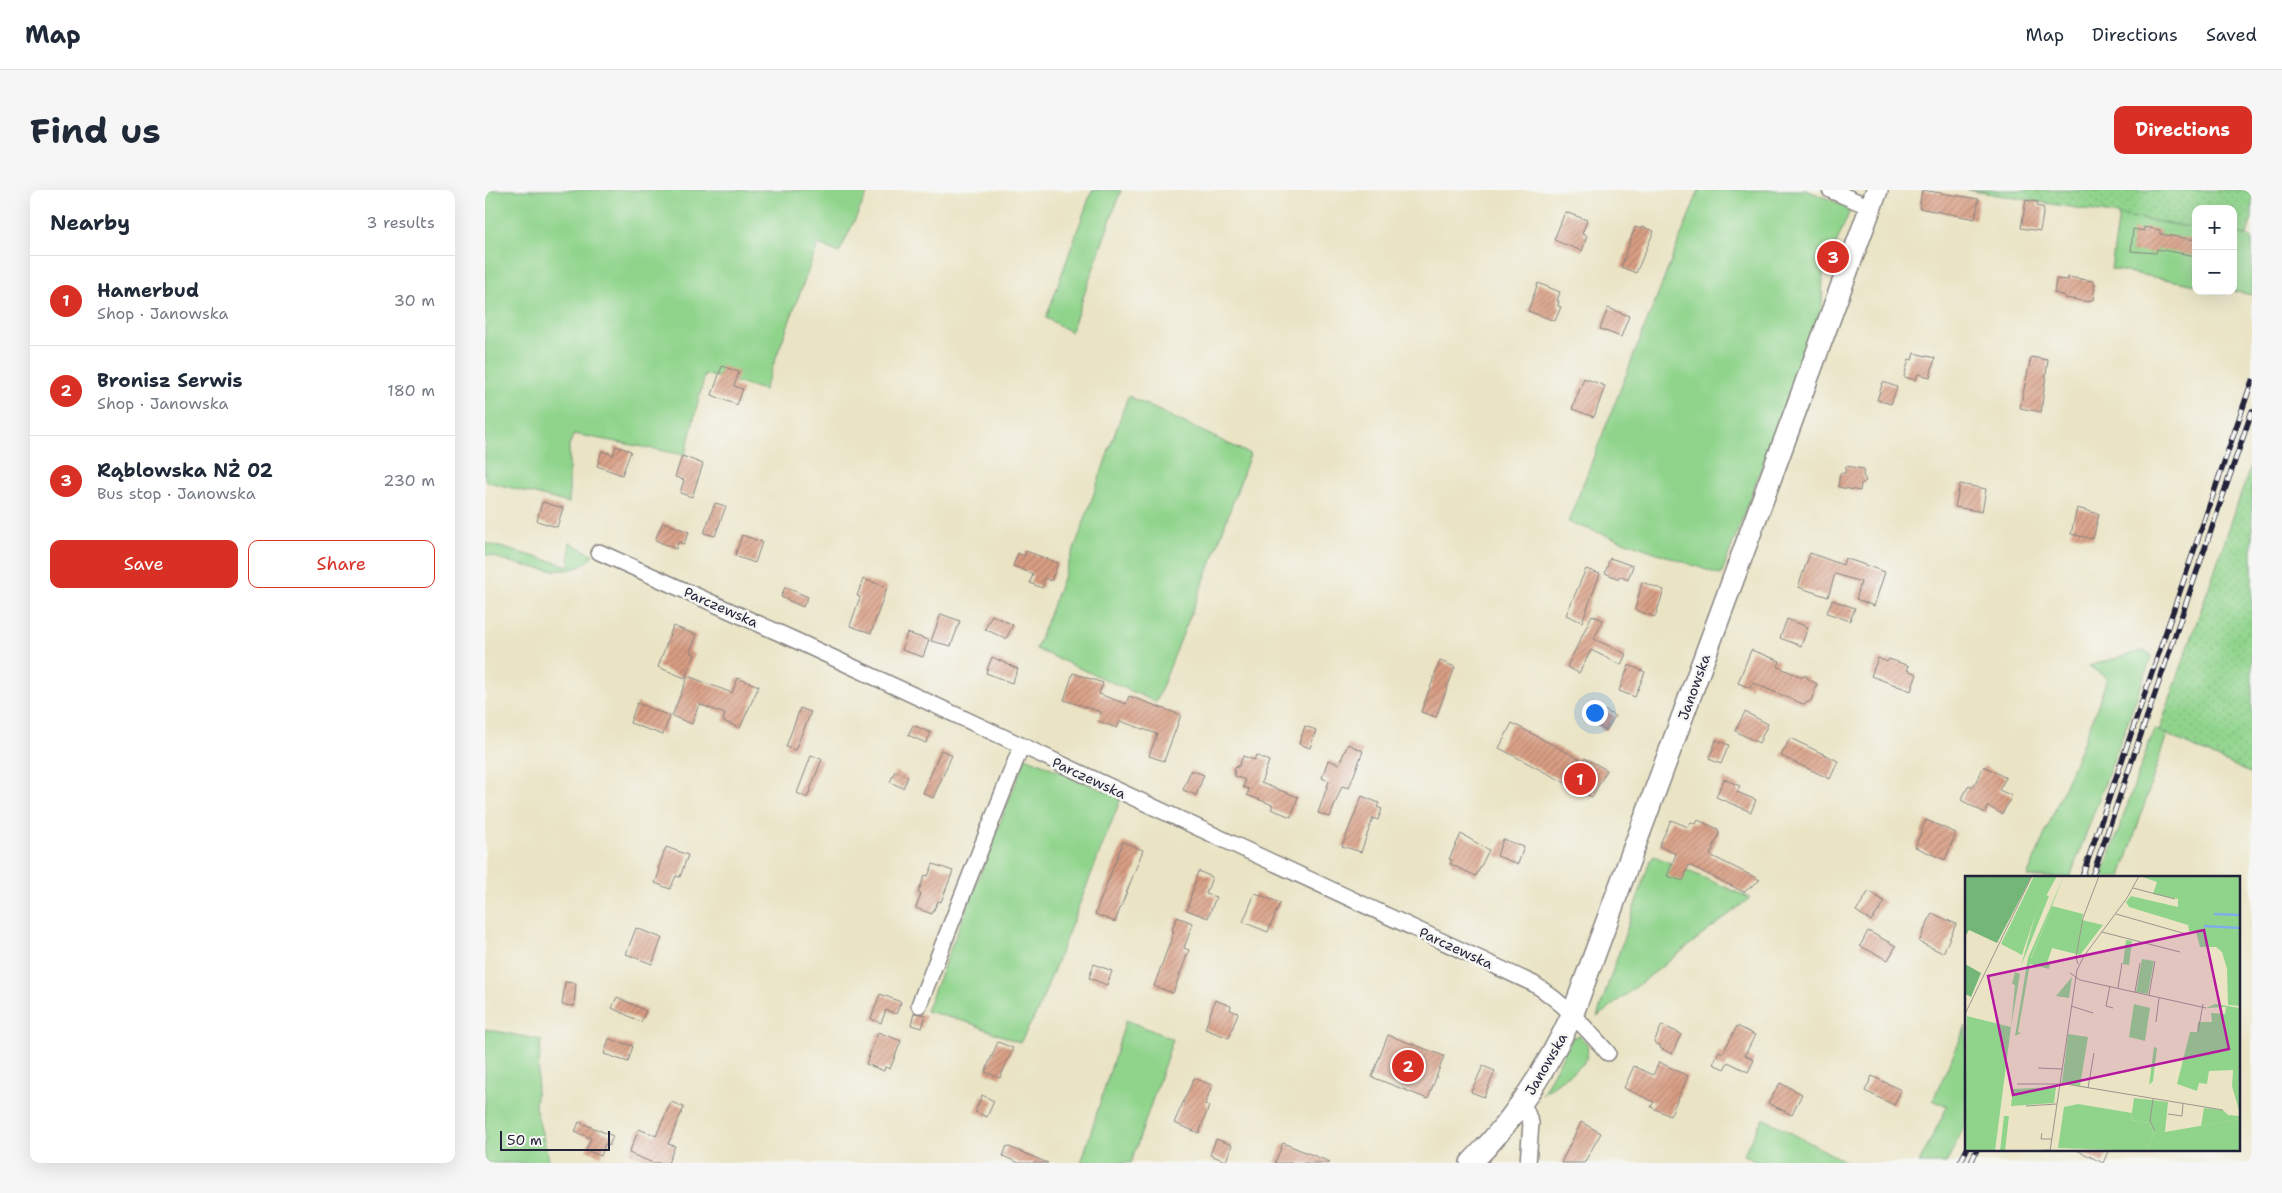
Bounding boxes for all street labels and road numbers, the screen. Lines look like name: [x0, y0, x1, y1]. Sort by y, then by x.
street label: Parczewska: [681, 583, 761, 631]
street label: Janowska: [1674, 651, 1714, 722]
street label: Parczewska: [1049, 753, 1129, 803]
street label: Parczewska: [1416, 923, 1496, 973]
street label: Janowska: [1521, 1029, 1571, 1098]

